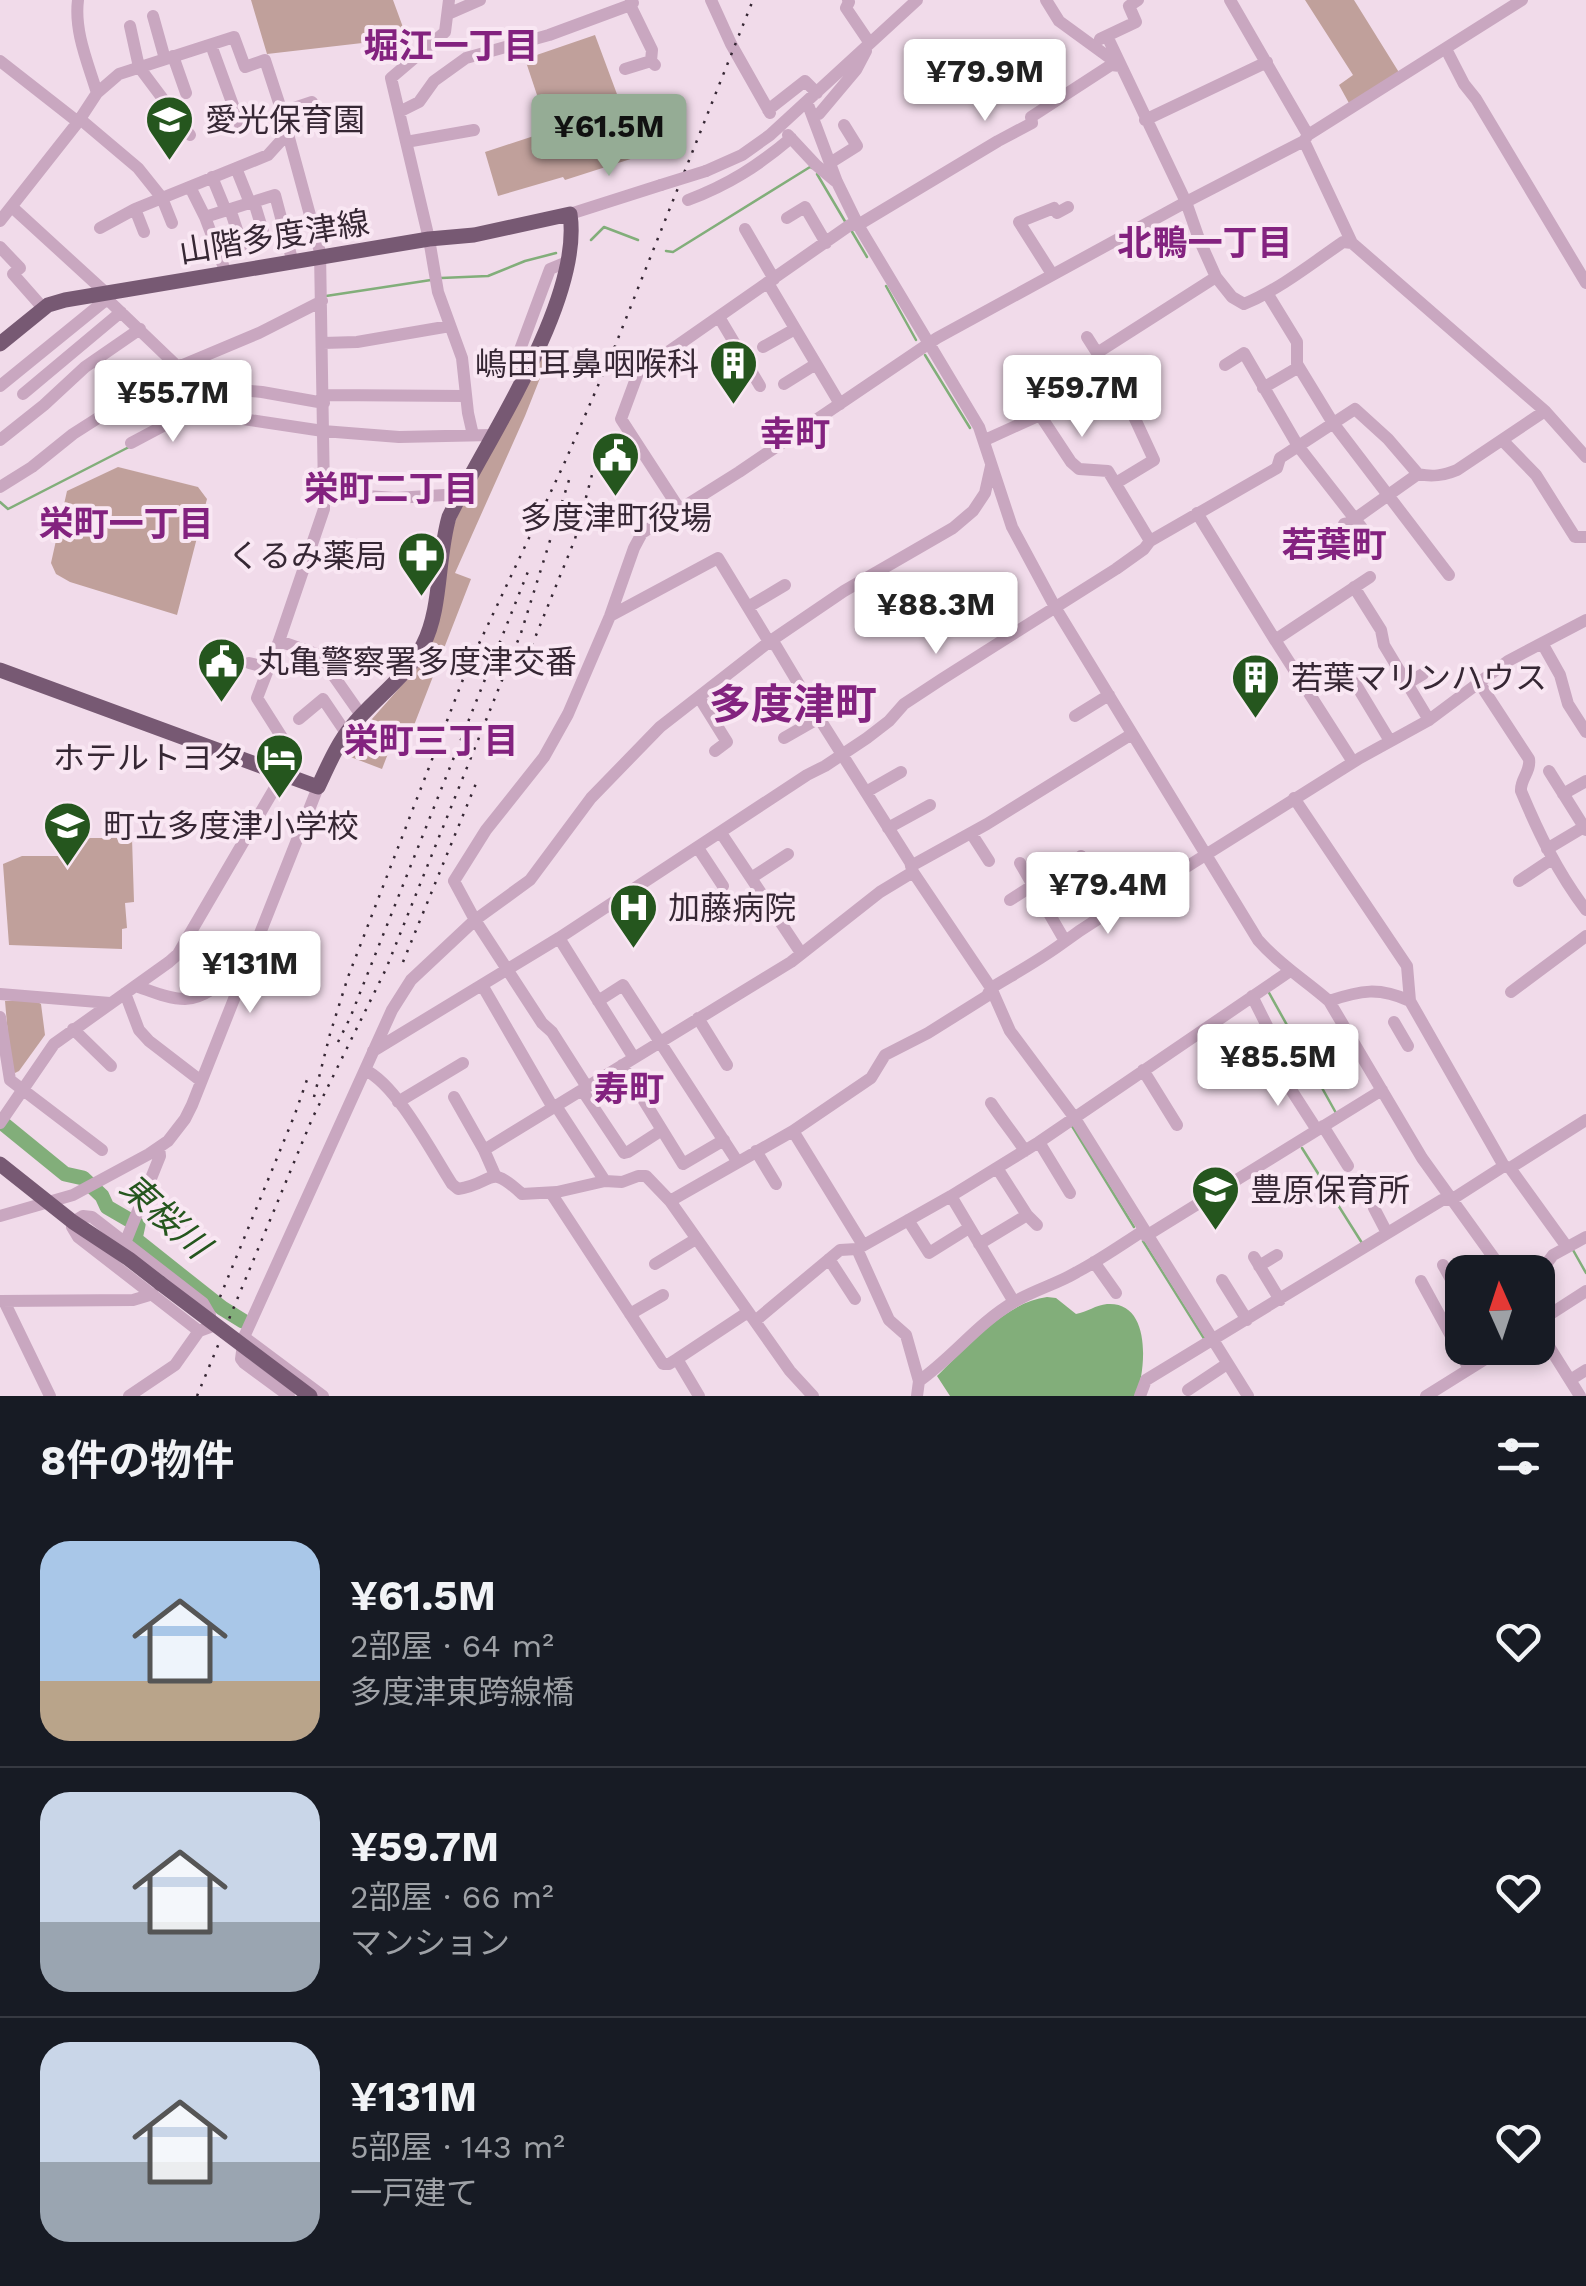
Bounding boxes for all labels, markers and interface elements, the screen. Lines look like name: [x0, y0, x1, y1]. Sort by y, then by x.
district label: 堀江一丁目: [363, 25, 539, 67]
pin: ¥79.9M: [904, 39, 1066, 124]
text: ¥79.9M: [926, 52, 1044, 90]
school or university icon: 愛光保育園: [144, 94, 196, 162]
pin: ¥61.5M: [528, 94, 690, 179]
place label: 愛光保育園: [205, 101, 365, 139]
text: ¥61.5M: [553, 107, 665, 145]
street label: 山階多度津線: [176, 203, 372, 271]
district label: 北鴨一丁目: [1117, 222, 1293, 264]
building icon: 嶋田耳鼻咽喉科: [708, 338, 760, 406]
place label: 嶋田耳鼻咽喉科: [475, 345, 699, 383]
pin: ¥59.7M: [1001, 355, 1163, 440]
pin: ¥55.7M: [92, 360, 254, 445]
text: ¥59.7M: [1025, 368, 1139, 406]
text: ¥55.7M: [117, 373, 229, 411]
district label: 幸町: [760, 413, 830, 455]
public building icon: 多度津町役場: [590, 430, 642, 498]
district label: 栄町二丁目: [303, 468, 479, 510]
place label: 多度津町役場: [520, 499, 712, 537]
district label: 栄町一丁目: [38, 503, 214, 545]
district label: 若葉町: [1281, 524, 1387, 566]
pharmacy icon: くるみ薬局: [396, 530, 448, 598]
place label: くるみ薬局: [228, 537, 387, 575]
pin: ¥88.3M: [855, 572, 1017, 657]
text: ¥88.3M: [877, 585, 995, 623]
public building icon: 丸亀警察署多度津交番: [196, 636, 248, 704]
place label: 丸亀警察署多度津交番: [257, 643, 577, 681]
building icon: 若葉マリンハウス: [1230, 652, 1282, 720]
place label: 若葉マリンハウス: [1291, 659, 1547, 697]
district label: 多度津町: [709, 680, 877, 729]
district label: 栄町三丁目: [343, 720, 519, 762]
hotel icon: ホテルトヨタ: [254, 732, 306, 800]
place label: ホテルトヨタ: [53, 739, 245, 777]
school or university icon: 町立多度津小学校: [42, 800, 94, 868]
place label: 町立多度津小学校: [103, 807, 359, 845]
pin: ¥79.4M: [1027, 852, 1189, 937]
text: ¥79.4M: [1048, 865, 1168, 903]
hospital icon: 加藤病院: [607, 882, 659, 950]
place label: 加藤病院: [668, 889, 796, 927]
pin: ¥131M: [180, 931, 320, 1016]
text: ¥131M: [202, 944, 299, 982]
pin: ¥85.5M: [1197, 1024, 1359, 1109]
text: ¥85.5M: [1219, 1037, 1337, 1075]
district label: 寿町: [594, 1068, 664, 1110]
school or university icon: 豊原保育所: [1189, 1164, 1241, 1232]
water label: 東桜川: [112, 1165, 221, 1269]
place label: 豊原保育所: [1250, 1171, 1410, 1209]
north arrow: [1445, 1255, 1555, 1365]
map controls: [1445, 1255, 1555, 1365]
icon: filters: [1491, 1429, 1546, 1484]
text: 8件の物件: [40, 1436, 234, 1485]
text: ¥61.5M: [350, 1571, 496, 1620]
icon: home: [120, 1581, 240, 1701]
icon: heart: [1491, 1614, 1546, 1669]
text: 2部屋 · 64 m²: [350, 1627, 554, 1665]
text: 多度津東跨線橋: [350, 1673, 574, 1711]
text: ¥59.7M: [350, 1822, 499, 1871]
icon: home: [120, 1832, 240, 1952]
icon: heart: [1491, 1865, 1546, 1920]
text: 2部屋 · 66 m²: [350, 1878, 554, 1916]
text: マンション: [350, 1924, 510, 1962]
text: ¥131M: [350, 2072, 477, 2121]
icon: home: [120, 2082, 240, 2202]
icon: heart: [1491, 2115, 1546, 2170]
text: 5部屋 · 143 m²: [350, 2128, 565, 2166]
text: 一戸建て: [350, 2174, 478, 2212]

